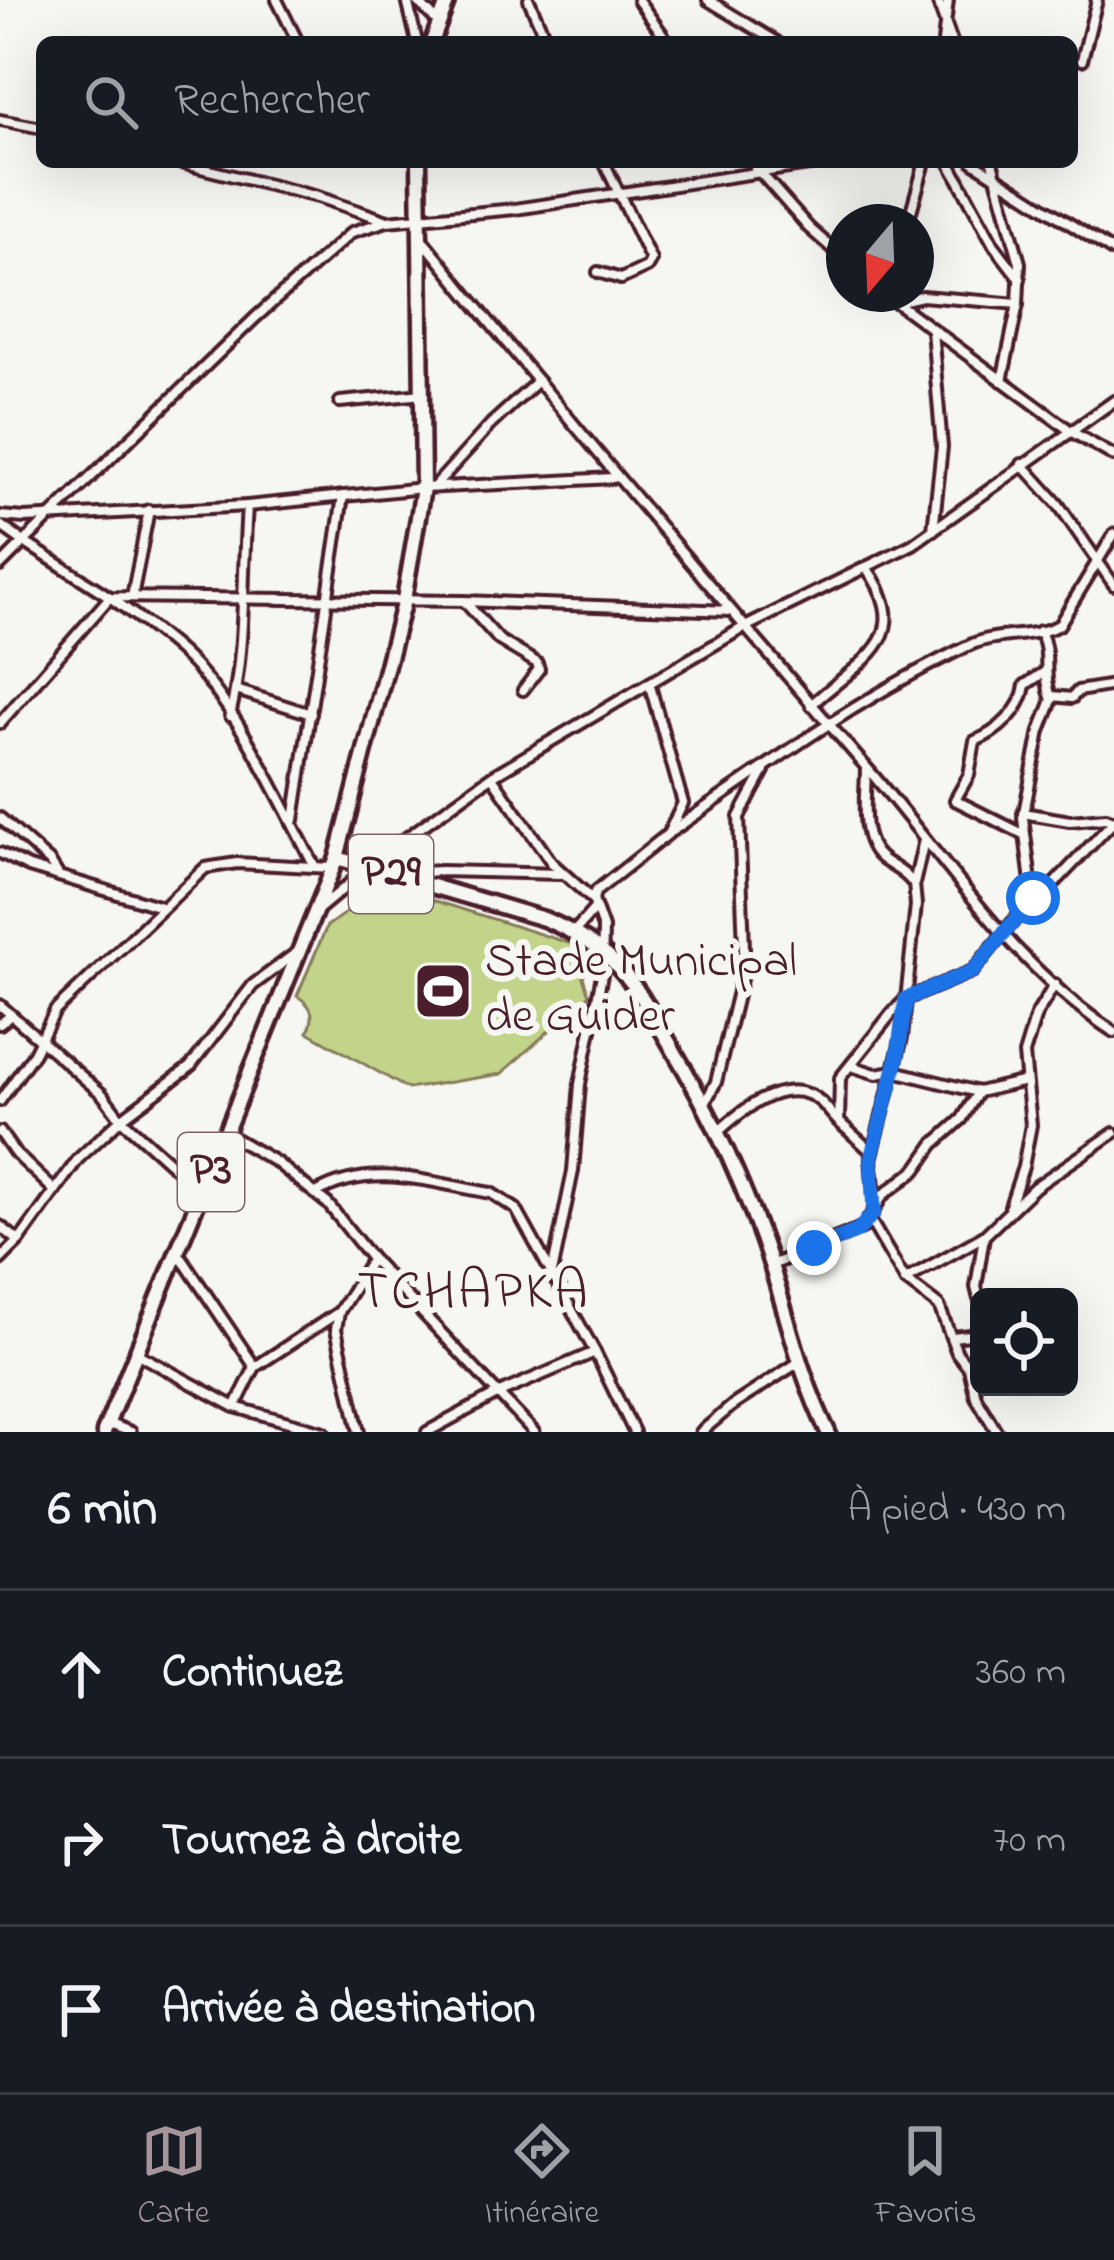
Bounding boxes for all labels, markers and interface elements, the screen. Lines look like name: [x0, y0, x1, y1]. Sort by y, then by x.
search box: [36, 36, 1078, 168]
icon: search: [78, 69, 144, 135]
text: Rechercher: [174, 69, 370, 135]
north arrow: [826, 204, 934, 312]
road number: P29: [349, 835, 433, 913]
route start: [1006, 871, 1060, 925]
place label: Stade Municipal de Guider: [485, 928, 797, 1053]
sports icon: Stade Municipal de Guider: [412, 960, 474, 1022]
road number: P3: [178, 1133, 244, 1211]
route end: [787, 1221, 841, 1275]
district label: TCHAPKA: [357, 1255, 591, 1333]
map controls: [970, 1288, 1078, 1396]
button: locate: [970, 1288, 1078, 1396]
text: 6 min: [48, 1473, 157, 1548]
text: À pied · 430 m: [848, 1482, 1066, 1539]
icon: ahead: [48, 1641, 114, 1707]
text: Continuez: [162, 1641, 342, 1707]
text: 360 m: [976, 1645, 1066, 1702]
icon: right: [48, 1809, 114, 1875]
text: Tournez à droite: [162, 1809, 461, 1875]
text: 70 m: [993, 1813, 1066, 1870]
icon: arrive: [48, 1977, 114, 2043]
text: Arrivée à destination: [162, 1977, 536, 2043]
tab: Carte: [138, 2118, 210, 2238]
tab: Itinéraire: [485, 2118, 599, 2238]
tab: Favoris: [874, 2118, 976, 2238]

